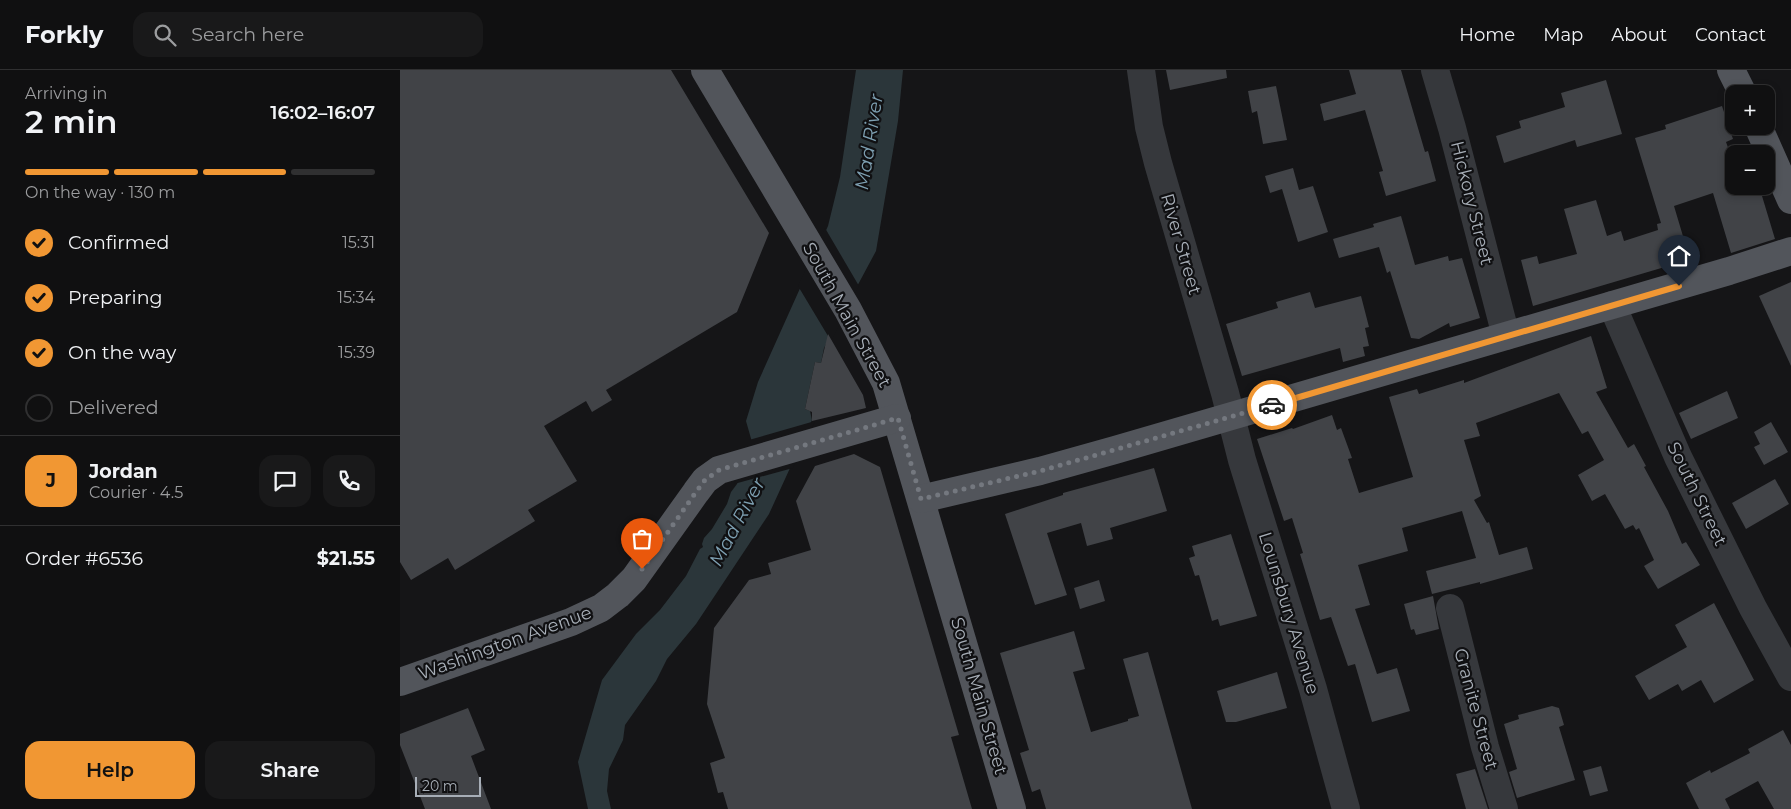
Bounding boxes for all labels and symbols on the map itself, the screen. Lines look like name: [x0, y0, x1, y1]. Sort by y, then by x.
water label: Mad River: [850, 92, 888, 192]
street label: Hickory Street: [1446, 139, 1498, 267]
street label: River Street: [1156, 191, 1206, 297]
pin: [1658, 235, 1700, 286]
street label: South Main Street: [798, 239, 896, 391]
courier: [1247, 380, 1297, 430]
street label: South Street: [1662, 438, 1732, 550]
water label: Mad River: [704, 474, 770, 570]
pin: [621, 518, 663, 569]
street label: Lounsbury Avenue: [1254, 529, 1324, 697]
street label: Washington Avenue: [415, 601, 595, 685]
street label: South Main Street: [946, 615, 1012, 777]
street label: Granite Street: [1449, 646, 1503, 772]
scale bar: [415, 774, 481, 797]

